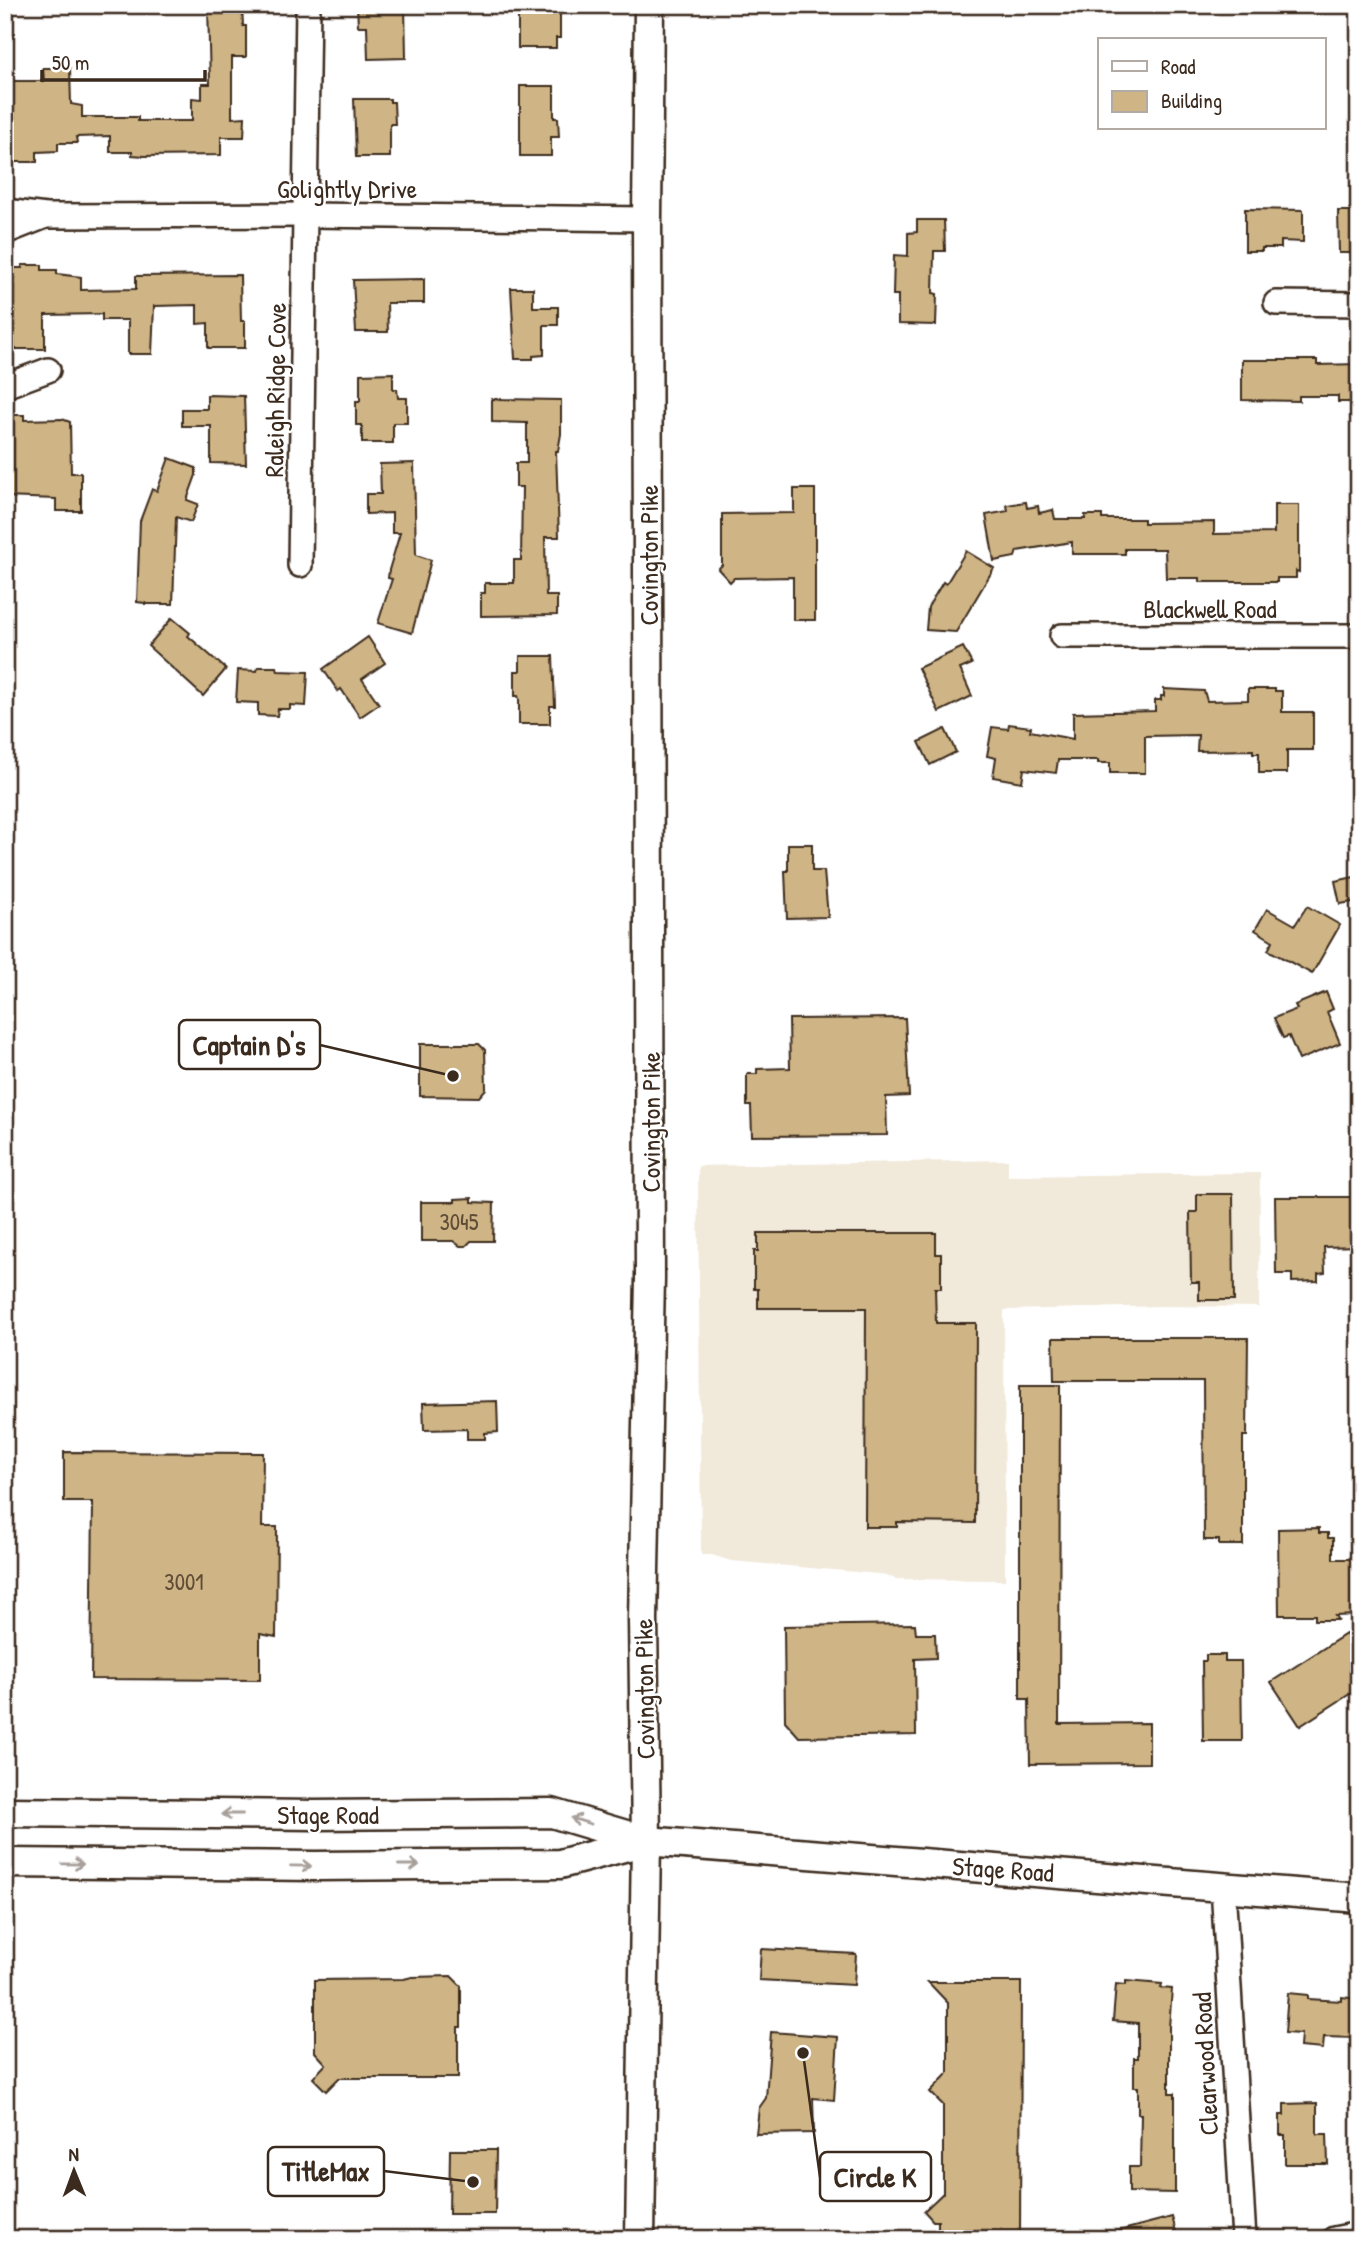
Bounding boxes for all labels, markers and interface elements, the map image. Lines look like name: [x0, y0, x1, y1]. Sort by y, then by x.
scale bar: [42, 38, 205, 82]
legend: [1098, 38, 1326, 130]
text: 50 m: [52, 48, 89, 77]
text: Road: [1161, 52, 1195, 81]
text: Building: [1161, 86, 1222, 115]
street label: Golightly Drive: [277, 171, 417, 206]
street label: Raleigh Ridge Cove: [256, 302, 294, 478]
street label: Covington Pike: [631, 485, 666, 625]
street label: Blackwell Road: [1143, 591, 1277, 626]
callout: Captain D's: [179, 1020, 320, 1069]
text: Captain D's: [193, 1026, 306, 1065]
street label: Covington Pike: [633, 1052, 668, 1192]
house number: 3045: [440, 1206, 479, 1237]
house number: 3001: [164, 1566, 204, 1597]
street label: Covington Pike: [625, 1618, 663, 1760]
street label: Stage Road: [277, 1797, 379, 1832]
one-way arrow: [221, 1807, 244, 1821]
one-way arrow: [570, 1814, 592, 1827]
street label: Stage Road: [951, 1848, 1055, 1890]
one-way arrow: [62, 1857, 85, 1870]
one-way arrow: [397, 1858, 420, 1872]
one-way arrow: [289, 1859, 312, 1873]
street label: Clearwood Road: [1184, 1991, 1226, 2137]
north arrow: [38, 2136, 108, 2206]
text: N: [68, 2141, 79, 2167]
callout: TitleMax: [268, 2147, 384, 2196]
text: TitleMax: [281, 2152, 370, 2190]
callout: Circle K: [820, 2152, 931, 2201]
text: Circle K: [834, 2158, 917, 2196]

